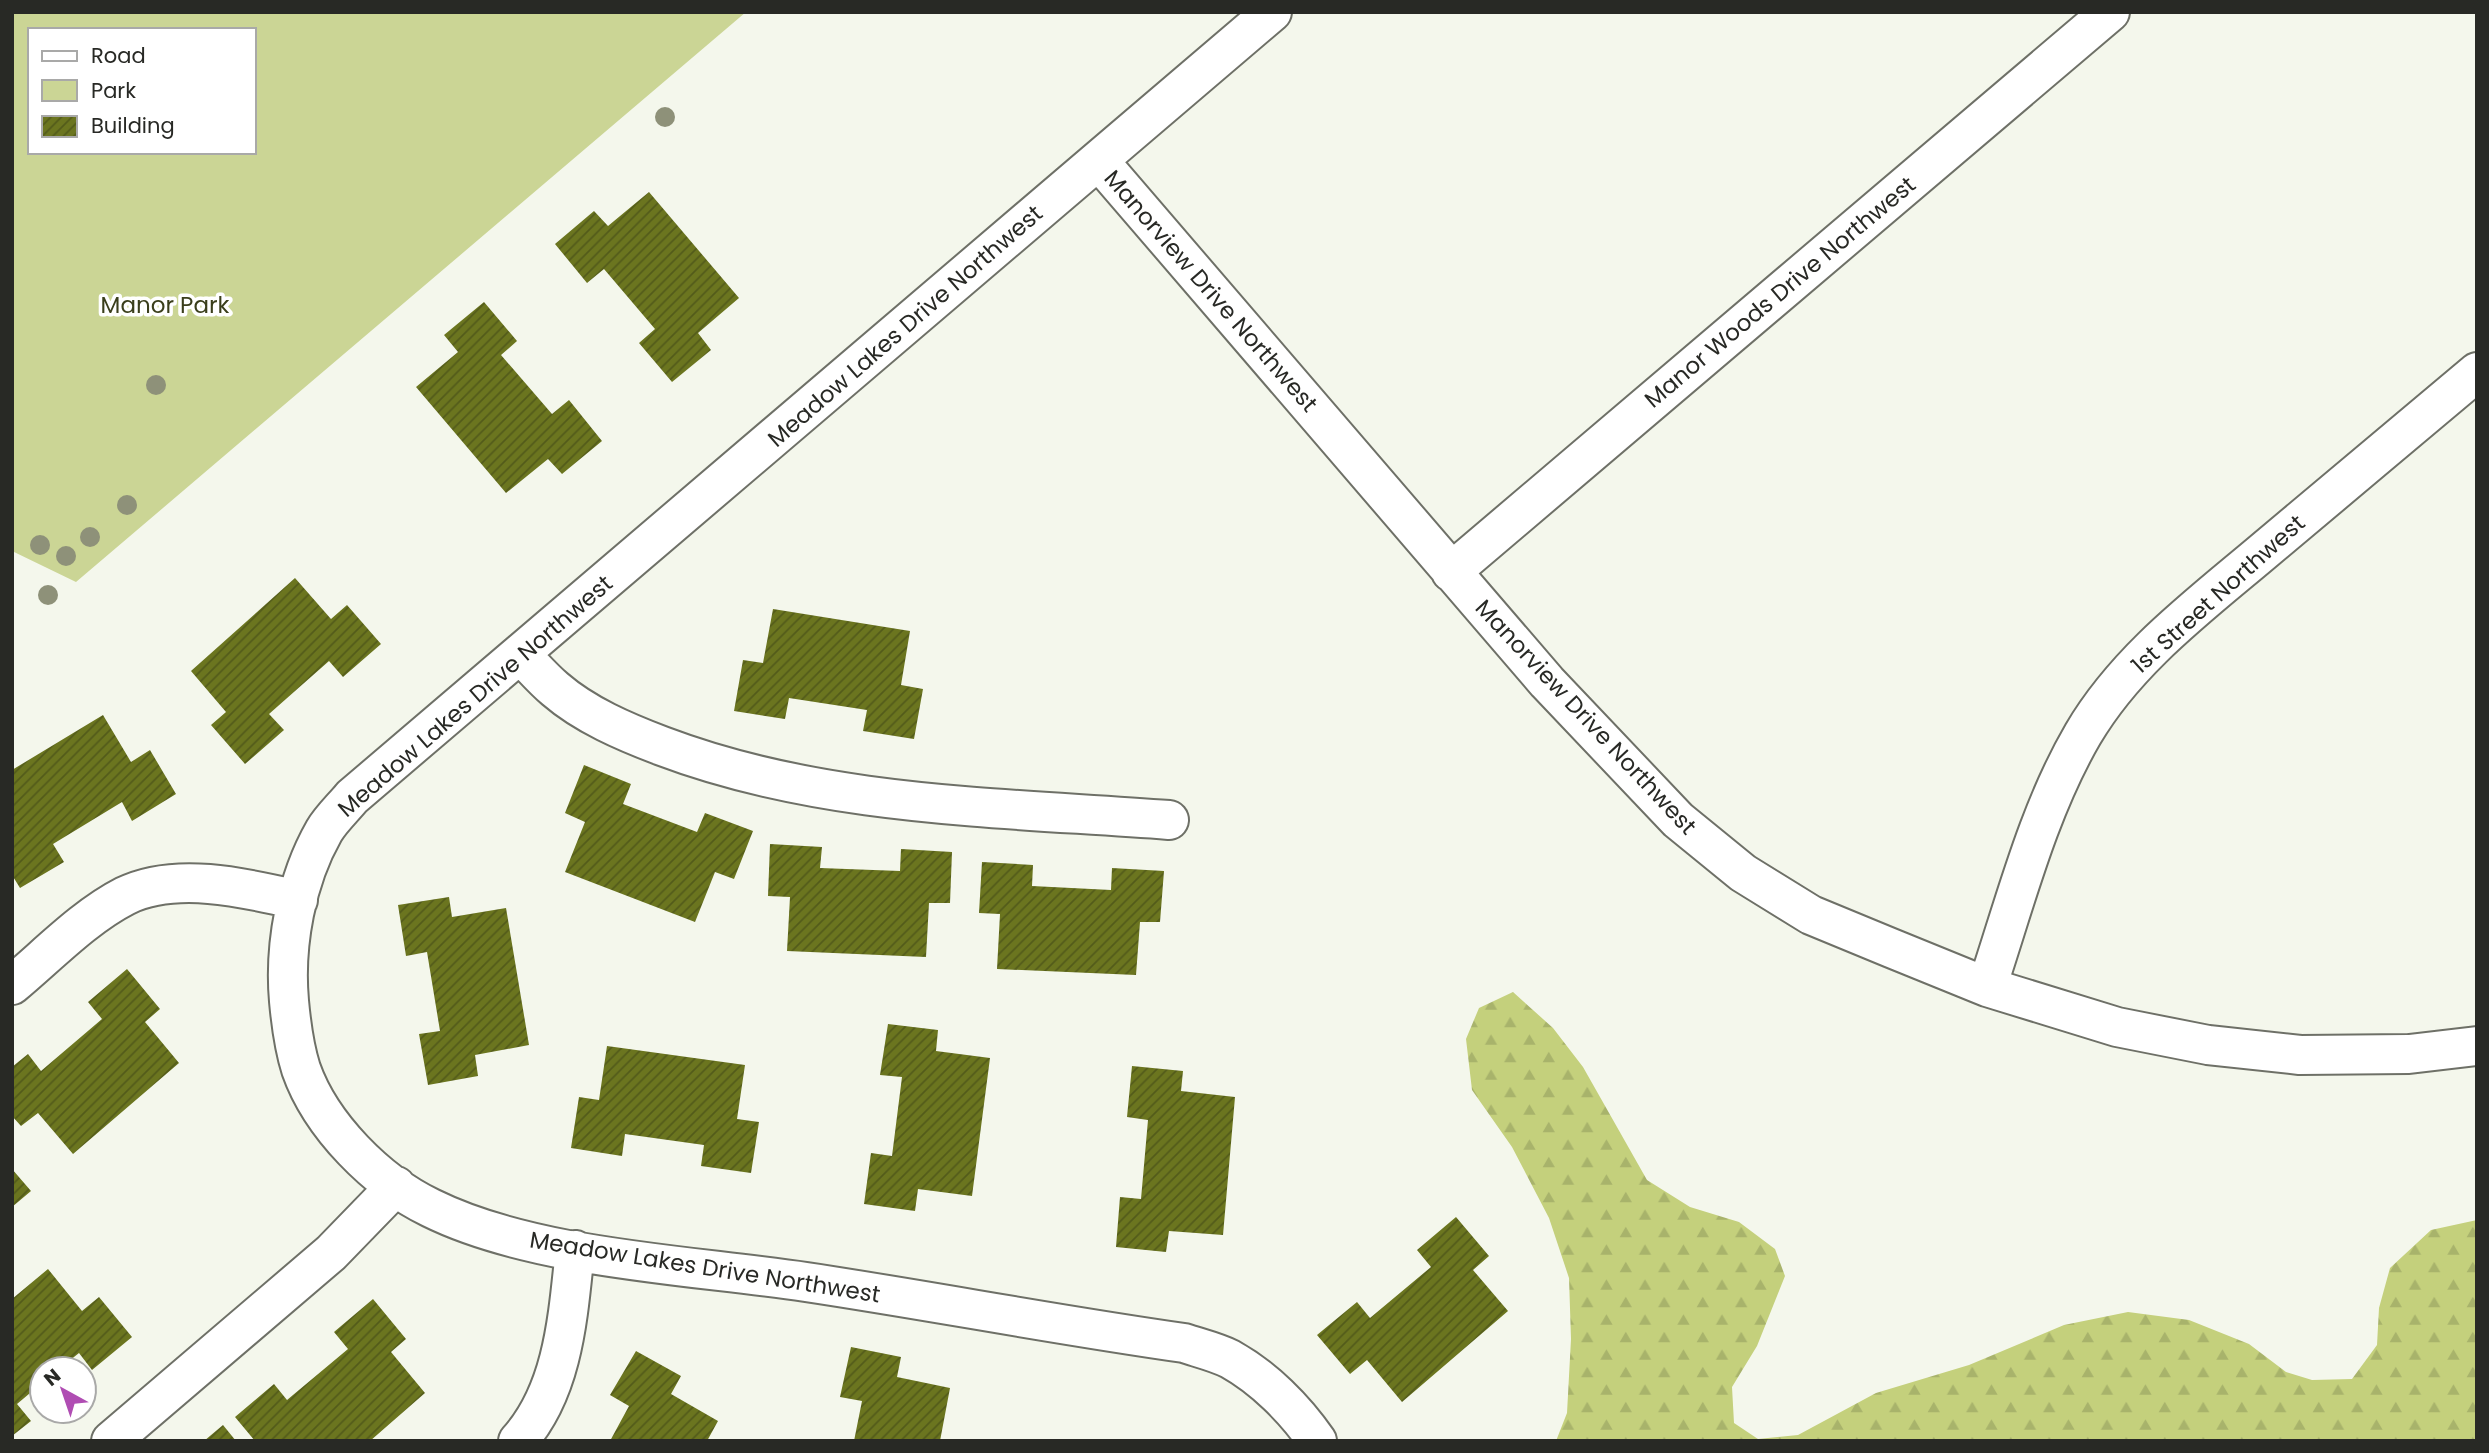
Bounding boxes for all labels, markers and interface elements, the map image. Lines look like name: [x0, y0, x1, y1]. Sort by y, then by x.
legend: [28, 28, 256, 154]
text: Road: [91, 41, 146, 70]
text: Park: [91, 76, 136, 105]
text: Building: [91, 111, 175, 140]
street label: Manorview Drive Northwest: [1097, 163, 1325, 419]
street label: Manor Woods Drive Northwest: [1638, 169, 1922, 415]
street label: Meadow Lakes Drive Northwest: [761, 198, 1049, 454]
park label: Manor Park: [101, 289, 230, 321]
street label: 1st Street Northwest: [2124, 507, 2312, 681]
street label: Meadow Lakes Drive Northwest: [331, 568, 619, 824]
street label: Manorview Drive Northwest: [1468, 592, 1704, 842]
street label: Meadow Lakes Drive Northwest: [527, 1223, 883, 1311]
north arrow: [28, 1355, 98, 1425]
text: N: [38, 1362, 67, 1392]

